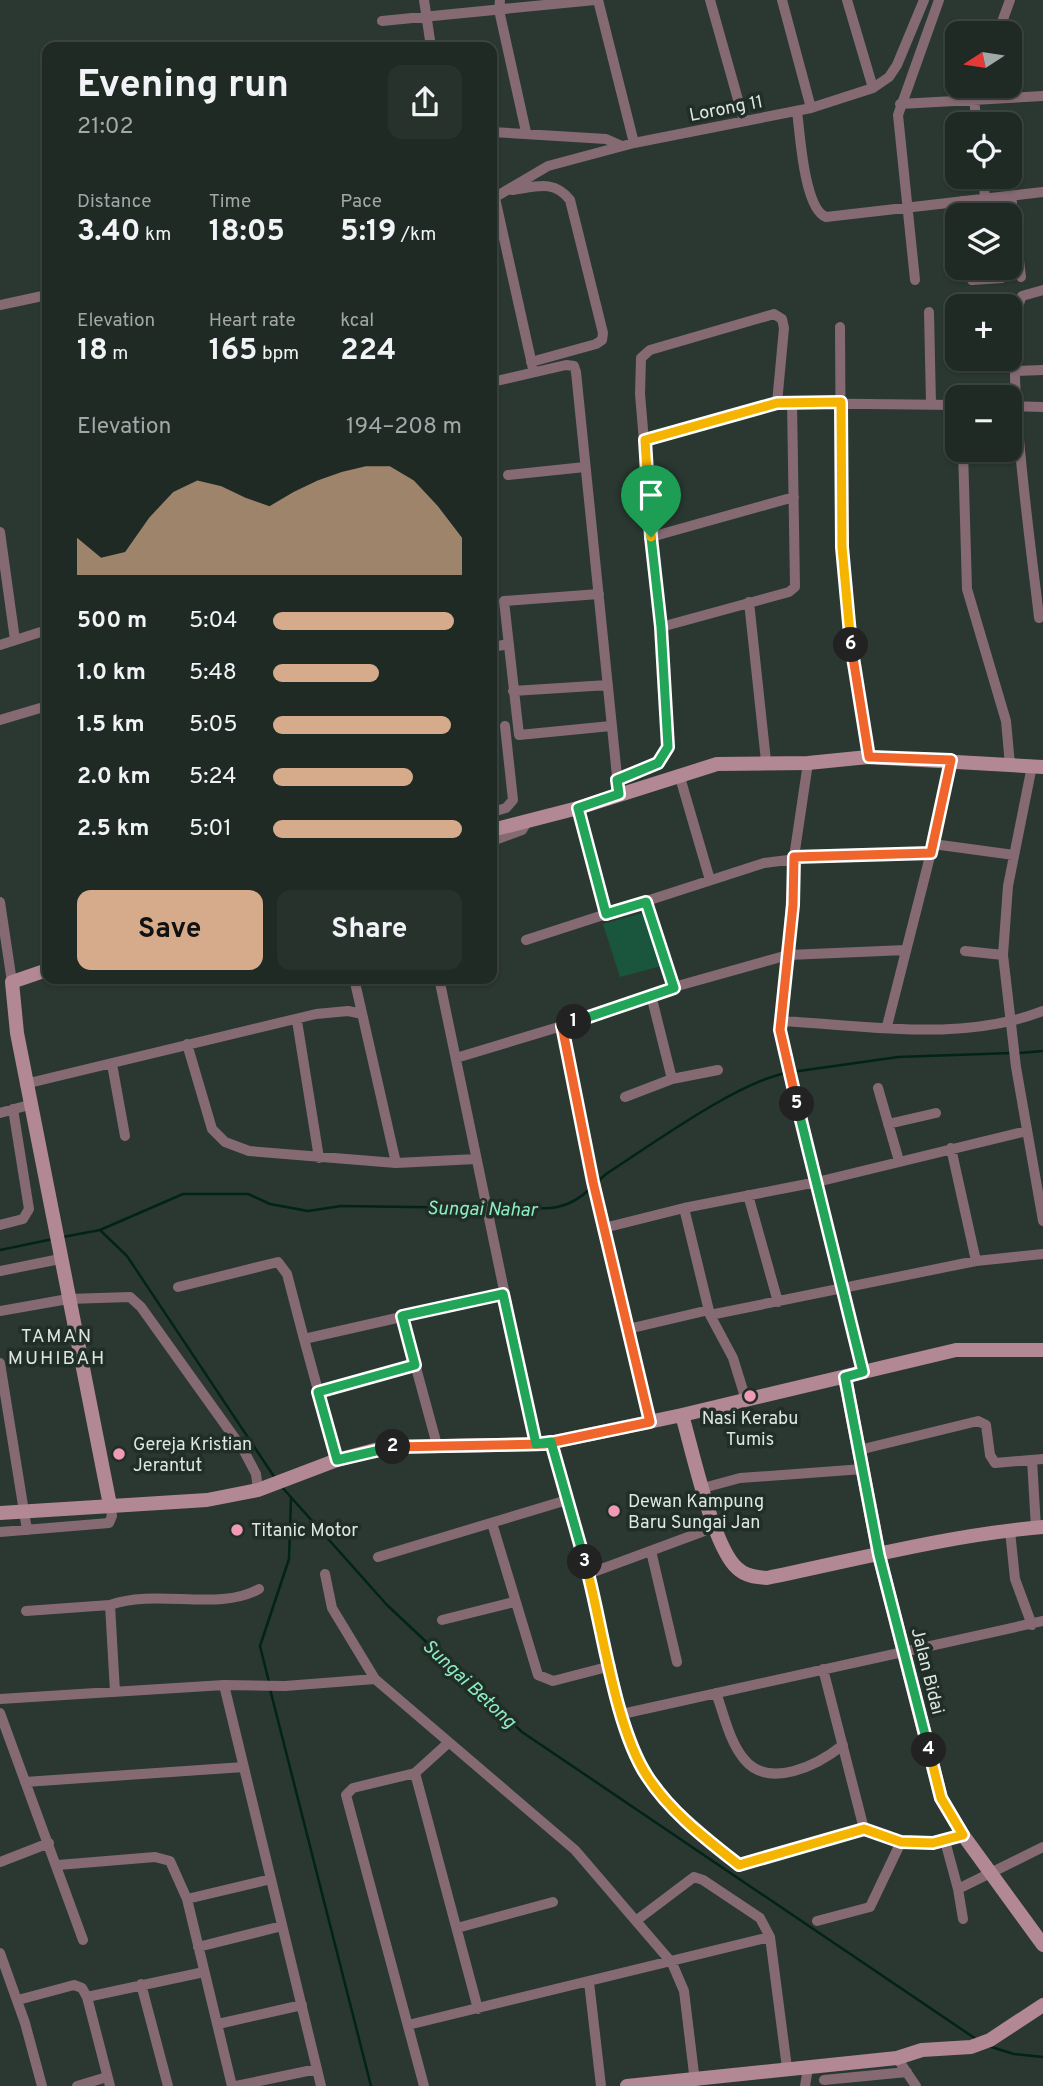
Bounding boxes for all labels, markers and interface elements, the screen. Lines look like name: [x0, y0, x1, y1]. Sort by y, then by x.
north arrow: [945, 21, 1022, 98]
map controls: [945, 21, 1022, 462]
text: Evening run: [77, 62, 289, 111]
button: share: [388, 65, 462, 139]
street label: Lorong 11: [687, 91, 765, 128]
button: locate: [945, 112, 1022, 189]
text: 21:02: [77, 113, 134, 142]
text: Distance: [77, 190, 152, 214]
text: Time: [209, 190, 251, 214]
text: Pace: [340, 190, 382, 214]
button: layers: [945, 203, 1022, 280]
text: 3.40: [77, 214, 141, 251]
text: 18:05: [209, 214, 285, 251]
text: 5:19: [340, 214, 396, 251]
text: km: [141, 223, 171, 247]
text: /km: [396, 223, 436, 247]
button: +: [945, 294, 1022, 371]
text: Elevation: [77, 309, 155, 333]
text: Heart rate: [209, 309, 296, 333]
text: kcal: [340, 309, 374, 333]
text: 18: [77, 333, 108, 370]
text: 165: [209, 333, 257, 370]
text: 224: [340, 333, 396, 370]
text: m: [108, 342, 128, 366]
text: bpm: [257, 342, 299, 366]
button: −: [945, 385, 1022, 462]
text: Elevation: [77, 413, 172, 442]
text: 194–208 m: [346, 413, 462, 442]
pin: [621, 465, 681, 537]
icon: arrive: [632, 476, 670, 514]
text: 500 m: [77, 607, 147, 636]
text: 5:04: [189, 607, 238, 636]
pin: 6: [834, 628, 868, 662]
text: 6: [845, 632, 856, 656]
text: 1.0 km: [77, 659, 146, 688]
text: 5:48: [189, 659, 237, 688]
text: 1.5 km: [77, 711, 145, 740]
text: 5:05: [189, 711, 238, 740]
text: 2.0 km: [77, 763, 151, 792]
text: 5:24: [189, 763, 237, 792]
text: 2.5 km: [77, 815, 150, 844]
text: 5:01: [189, 815, 232, 844]
button: Save: [77, 890, 263, 970]
button: Share: [277, 890, 462, 970]
pin: 1: [556, 1004, 592, 1040]
text: 1: [570, 1009, 577, 1033]
pin: 5: [780, 1086, 814, 1122]
text: 5: [791, 1091, 802, 1115]
water label: Sungai Nahar: [427, 1197, 539, 1223]
district label: TAMAN MUHIBAH: [8, 1325, 106, 1371]
marker: Nasi Kerabu Tumis: [742, 1388, 758, 1404]
place label: Nasi Kerabu Tumis: [702, 1408, 798, 1452]
pin: 2: [376, 1430, 410, 1464]
place label: Gereja Kristian Jerantut: [133, 1434, 252, 1478]
text: 2: [387, 1434, 398, 1458]
marker: Gereja Kristian Jerantut: [111, 1446, 127, 1462]
place label: Dewan Kampung Baru Sungai Jan: [628, 1491, 764, 1535]
marker: Dewan Kampung Baru Sungai Jan: [606, 1503, 622, 1519]
place label: Titanic Motor: [251, 1520, 358, 1543]
marker: Titanic Motor: [229, 1522, 245, 1538]
pin: 3: [568, 1544, 602, 1580]
text: 3: [579, 1549, 590, 1573]
street label: Jalan Bidai: [905, 1626, 948, 1717]
water label: Sungai Betong: [417, 1635, 521, 1735]
pin: 4: [912, 1732, 946, 1768]
text: 4: [922, 1737, 935, 1761]

